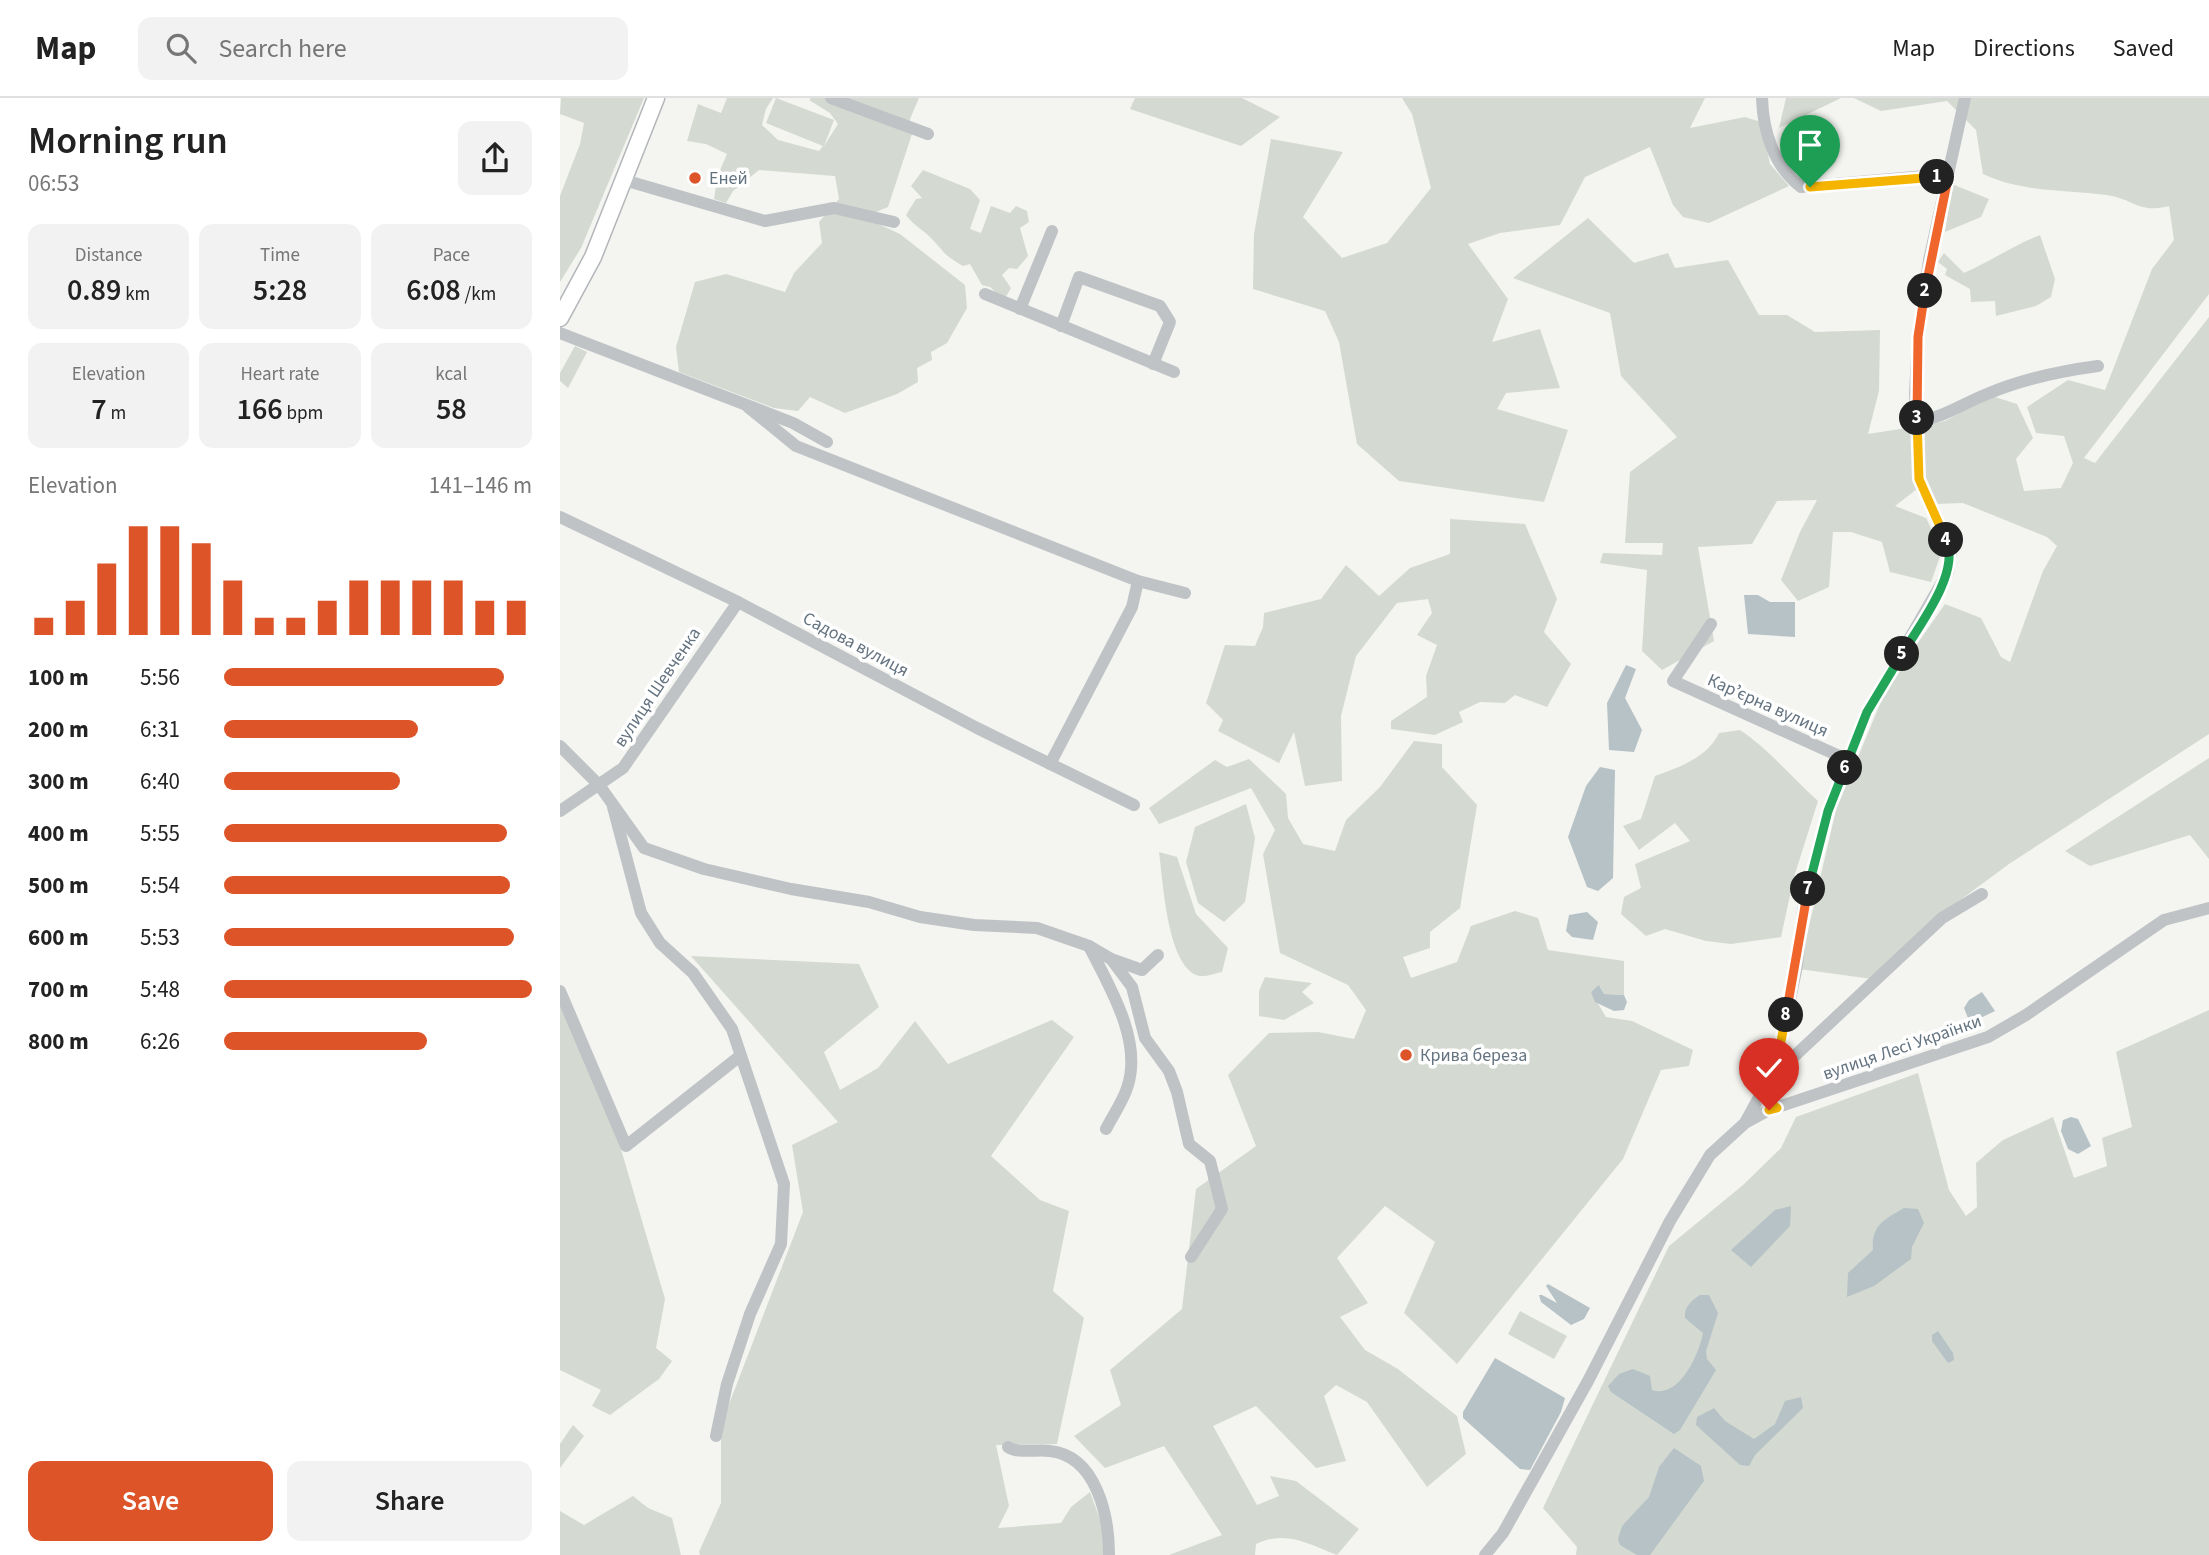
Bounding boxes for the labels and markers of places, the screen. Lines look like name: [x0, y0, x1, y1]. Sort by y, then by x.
pin: [1780, 115, 1840, 187]
pin: 1: [1920, 160, 1954, 194]
place label: Еней: [709, 166, 748, 191]
marker: Еней: [687, 170, 703, 186]
pin: 2: [1908, 274, 1942, 308]
pin: 3: [1900, 400, 1934, 436]
pin: 4: [1928, 522, 1964, 558]
pin: 5: [1884, 636, 1920, 672]
pin: 6: [1828, 750, 1862, 786]
pin: 7: [1790, 872, 1826, 906]
pin: 8: [1768, 998, 1804, 1032]
pin: [1739, 1038, 1799, 1110]
place label: Крива береза: [1420, 1043, 1527, 1068]
marker: Крива береза: [1398, 1047, 1414, 1063]

